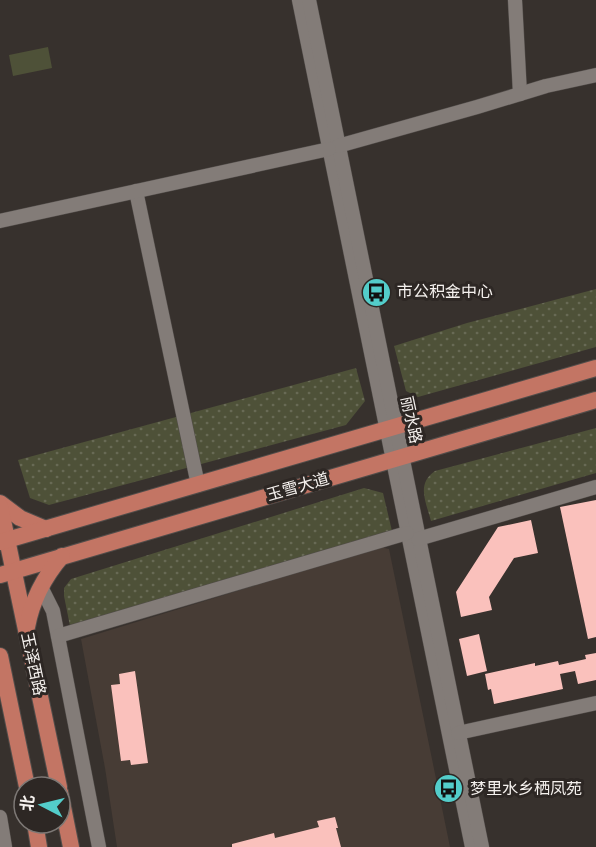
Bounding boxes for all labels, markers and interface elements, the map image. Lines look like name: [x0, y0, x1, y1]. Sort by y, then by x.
bus stop icon: 市公积金中心: [360, 276, 392, 308]
place label: 市公积金中心: [397, 282, 493, 302]
street label: 丽水路: [396, 394, 426, 446]
street label: 玉雪大道: [264, 469, 332, 505]
street label: 玉泽西路: [17, 631, 49, 697]
bus stop icon: 梦里水乡栖凤苑: [433, 773, 465, 805]
north arrow: [12, 775, 72, 835]
place label: 梦里水乡栖凤苑: [470, 779, 582, 799]
text: 北: [17, 794, 39, 812]

